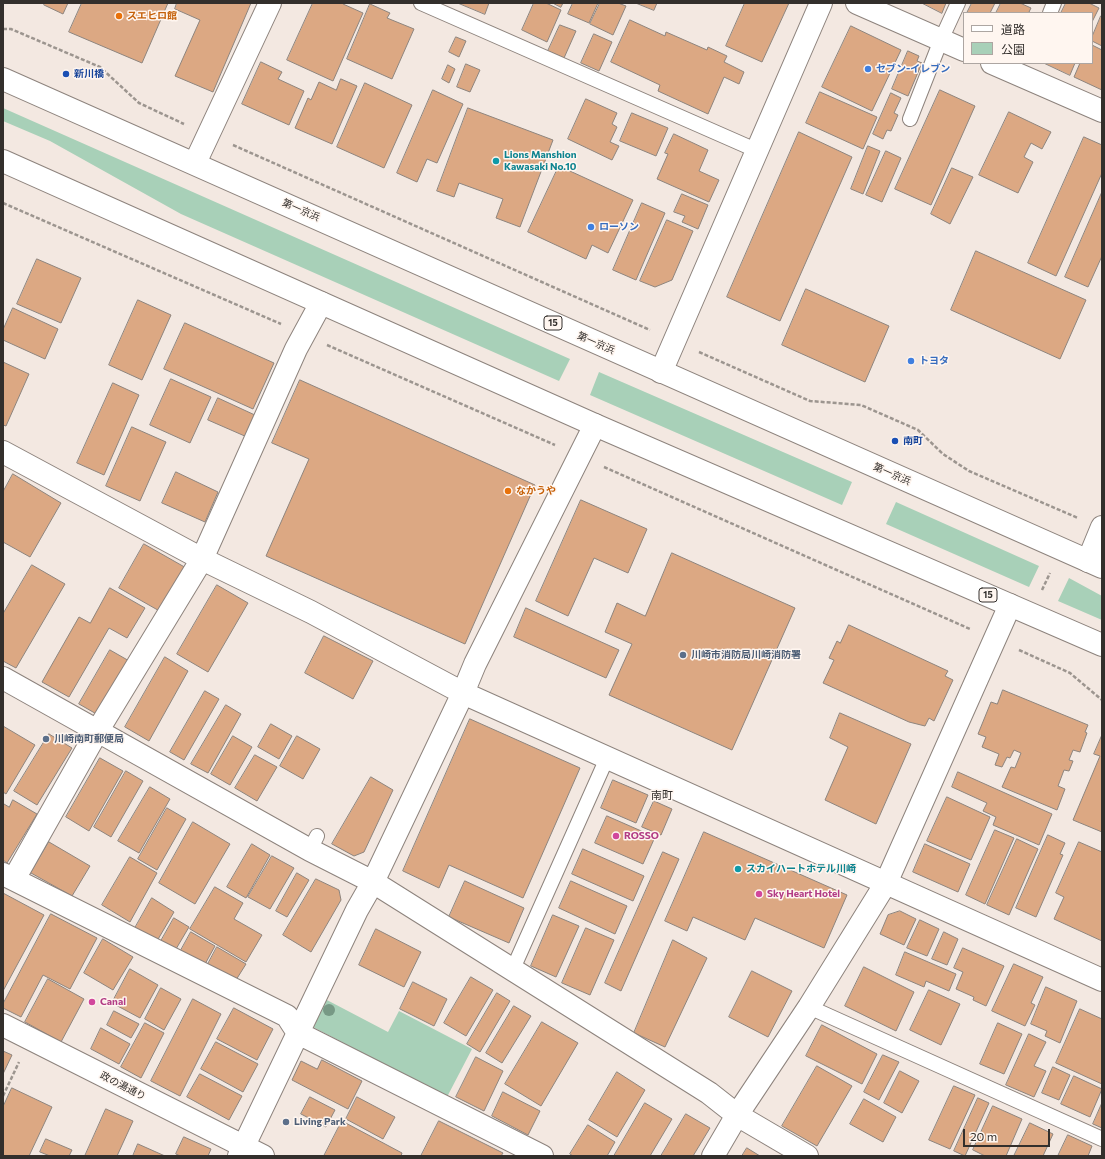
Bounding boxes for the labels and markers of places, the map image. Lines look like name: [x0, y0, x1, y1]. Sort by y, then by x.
place label: スエヒロ館: [127, 10, 177, 22]
marker: スエヒロ館: [114, 11, 124, 21]
place label: セブン-イレブン: [876, 63, 950, 75]
marker: セブン-イレブン: [863, 64, 873, 74]
place label: 新川橋: [74, 68, 104, 80]
marker: 新川橋: [61, 69, 71, 79]
place label: Lions Manshion Kawasaki No.10: [504, 149, 576, 172]
marker: Lions Manshion Kawasaki No.10: [491, 156, 501, 166]
place label: ローソン: [599, 221, 639, 233]
marker: ローソン: [586, 222, 596, 232]
place label: トヨタ: [919, 355, 949, 367]
marker: トヨタ: [906, 356, 916, 366]
place label: 南町: [903, 435, 923, 447]
marker: 南町: [890, 436, 900, 446]
place label: なかうや: [516, 485, 556, 497]
marker: なかうや: [503, 486, 513, 496]
place label: 川崎市消防局川崎消防署: [691, 649, 801, 661]
marker: 川崎市消防局川崎消防署: [678, 650, 688, 660]
place label: 川崎南町郵便局: [54, 733, 124, 745]
marker: 川崎南町郵便局: [41, 734, 51, 744]
place label: ROSSO: [624, 830, 659, 842]
marker: ROSSO: [611, 831, 621, 841]
place label: スカイハートホテル川崎: [746, 863, 856, 875]
marker: スカイハートホテル川崎: [733, 864, 743, 874]
place label: Sky Heart Hotel: [767, 888, 840, 900]
marker: Sky Heart Hotel: [754, 889, 764, 899]
place label: Canal: [100, 996, 126, 1008]
marker: Canal: [87, 997, 97, 1007]
place label: Living Park: [294, 1116, 346, 1128]
marker: Living Park: [281, 1117, 291, 1127]

